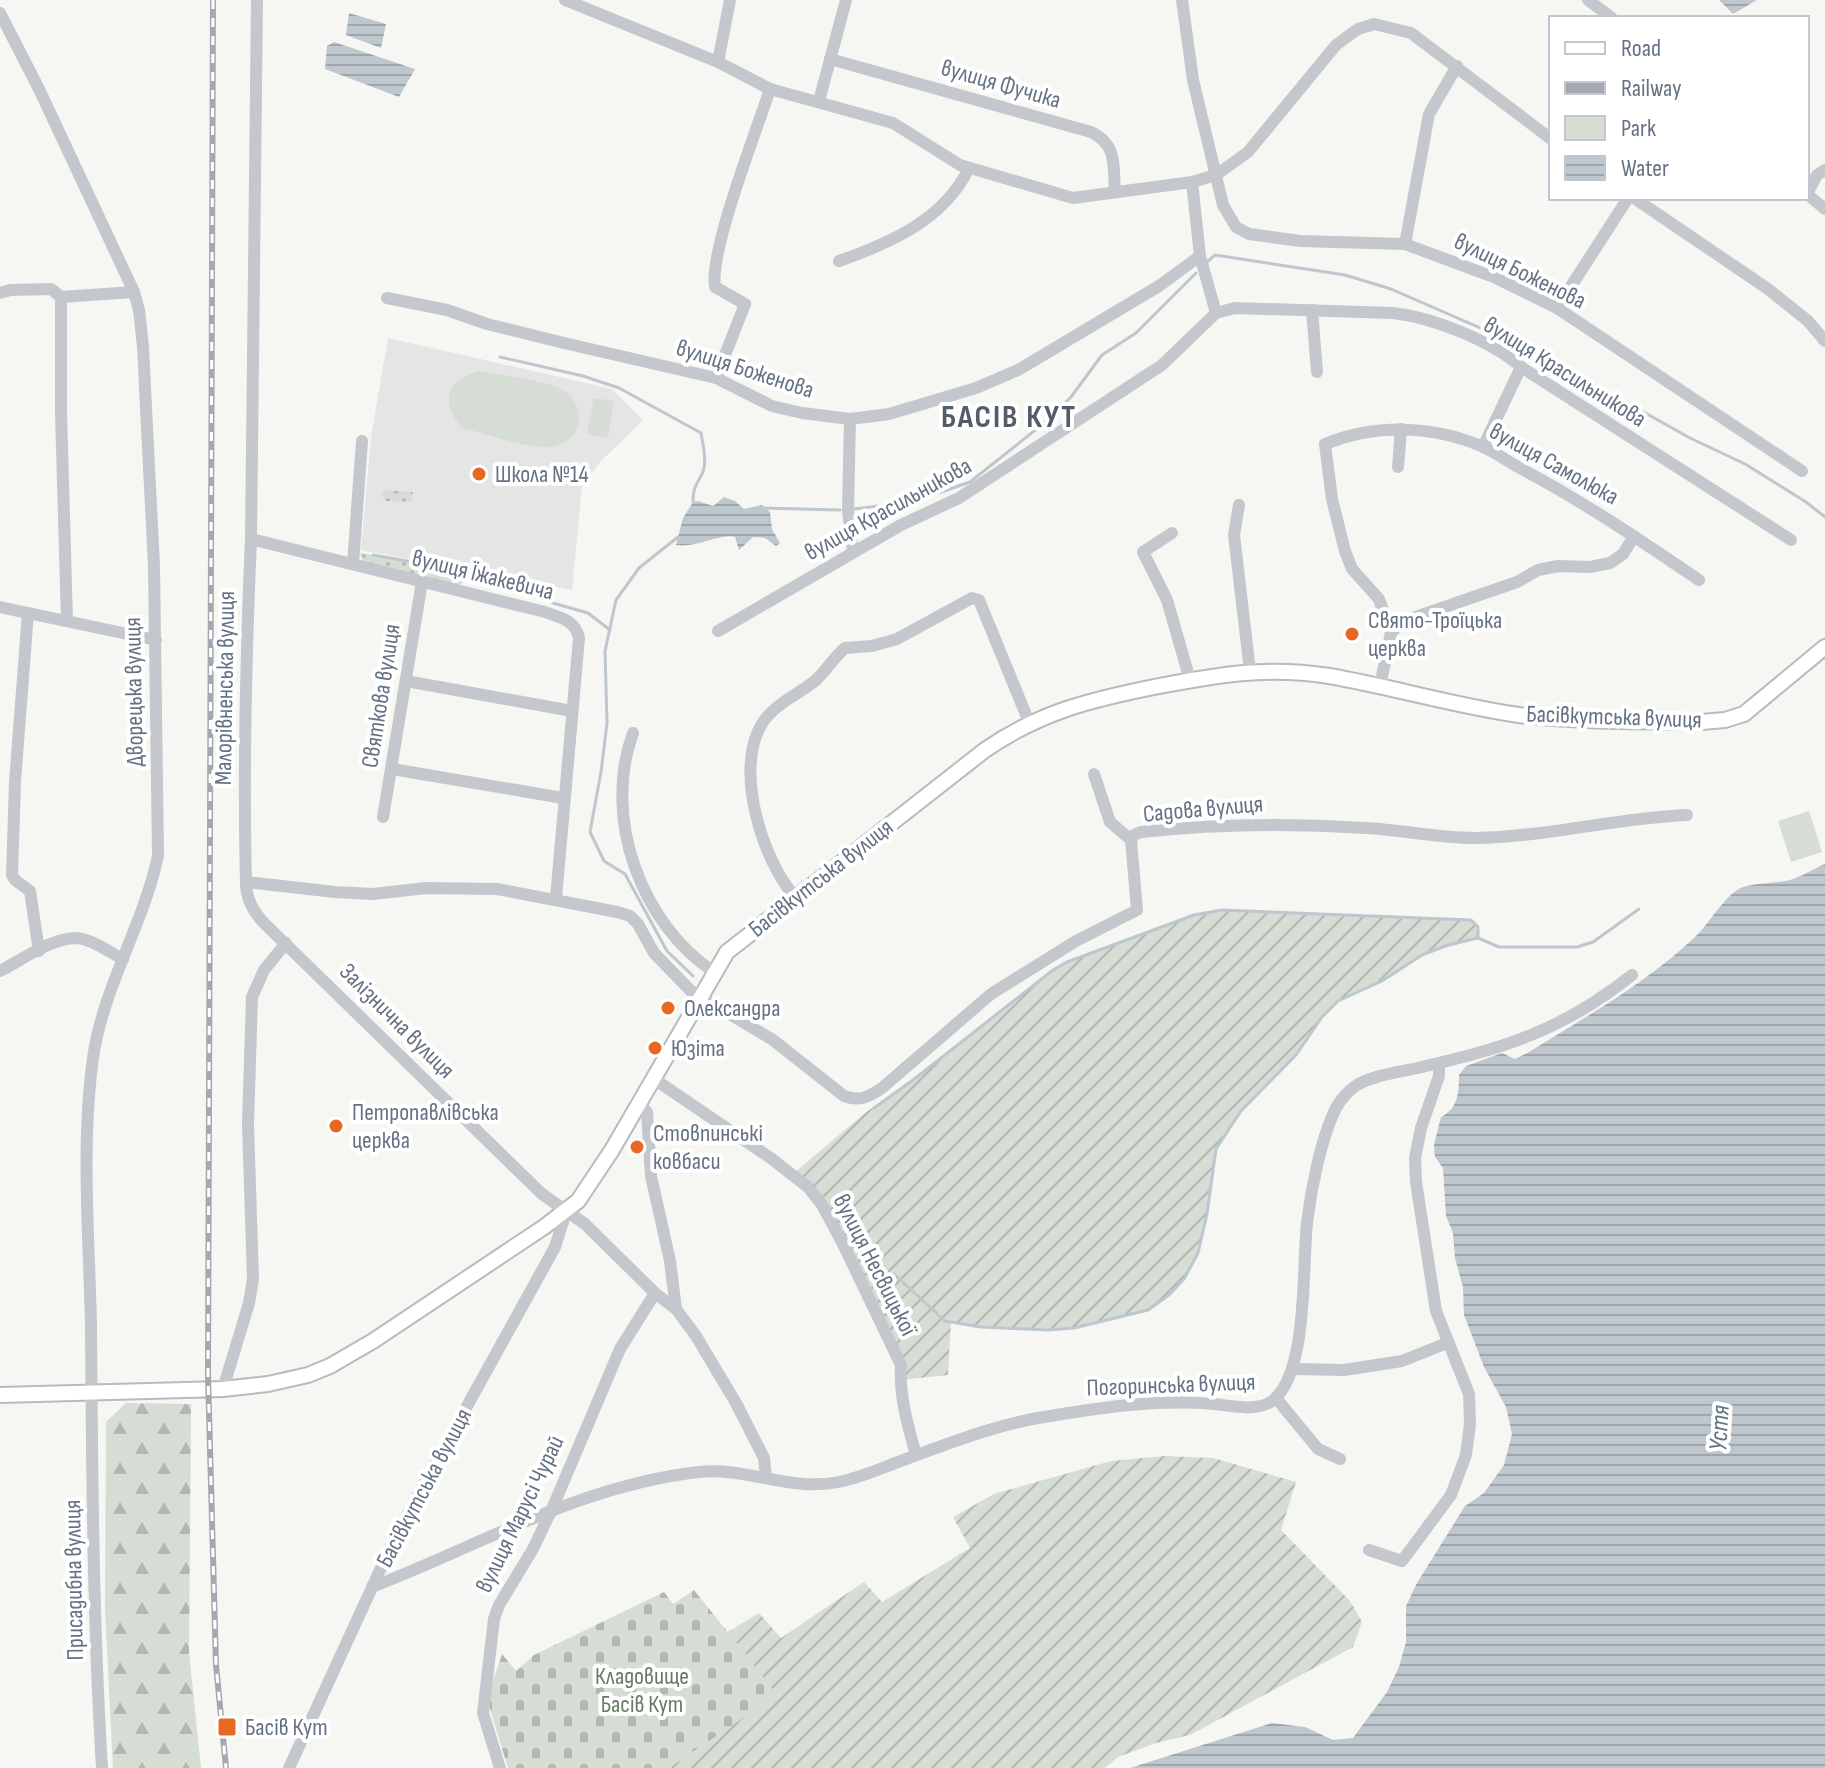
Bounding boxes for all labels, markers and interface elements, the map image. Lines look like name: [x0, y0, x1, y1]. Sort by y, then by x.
legend: [1549, 16, 1809, 200]
text: Road: [1621, 34, 1661, 63]
street label: вулиця Фучика: [938, 53, 1064, 115]
text: Railway: [1621, 74, 1681, 103]
text: Park: [1621, 114, 1656, 143]
text: Water: [1621, 154, 1669, 183]
street label: вулиця Боженова: [1449, 227, 1591, 315]
street label: вулиця Красильникова: [1478, 310, 1652, 434]
street label: вулиця Боженова: [673, 333, 817, 405]
district label: БАСІВ КУТ: [941, 398, 1077, 437]
street label: вулиця Самолюка: [1484, 417, 1624, 511]
street label: вулиця Красильникова: [800, 451, 976, 567]
place label: Школа №14: [495, 460, 589, 489]
marker: Школа №14: [470, 465, 488, 483]
street label: вулиця Їжакевича: [409, 543, 557, 607]
street label: Малорівненська вулиця: [209, 591, 241, 785]
place label: Свято-Троїцька церква: [1368, 606, 1502, 663]
street label: Дворецька вулиця: [118, 617, 150, 767]
street label: Святкова вулиця: [355, 622, 407, 770]
marker: Свято-Троїцька церква: [1343, 625, 1361, 643]
street label: Басівкутська вулиця: [1526, 699, 1702, 735]
street label: Садова вулиця: [1142, 789, 1264, 829]
street label: Басівкутська вулиця: [743, 813, 899, 943]
street label: Залізнична вулиця: [333, 957, 461, 1085]
place label: Олександра: [684, 994, 780, 1023]
marker: Олександра: [659, 999, 677, 1017]
place label: Юзіта: [671, 1034, 725, 1063]
marker: Юзіта: [646, 1039, 664, 1057]
place label: Петропавлівська церква: [352, 1098, 499, 1155]
marker: Петропавлівська церква: [327, 1117, 345, 1135]
place label: Стовпинські ковбаси: [653, 1119, 763, 1176]
marker: Стовпинські ковбаси: [628, 1138, 646, 1156]
street label: вулиця Несвицької: [827, 1189, 923, 1341]
street label: Погоринська вулиця: [1086, 1368, 1256, 1402]
street label: Басівкутська вулиця: [370, 1404, 478, 1572]
water label: Устя: [1703, 1404, 1737, 1452]
street label: вулиця Марусі Чурай: [469, 1431, 571, 1597]
street label: Присадибна вулиця: [58, 1499, 90, 1661]
park label: Кладовище Басів Кут: [595, 1662, 689, 1719]
place label: Басів Кут: [245, 1713, 328, 1742]
marker: Басів Кут: [216, 1716, 238, 1738]

